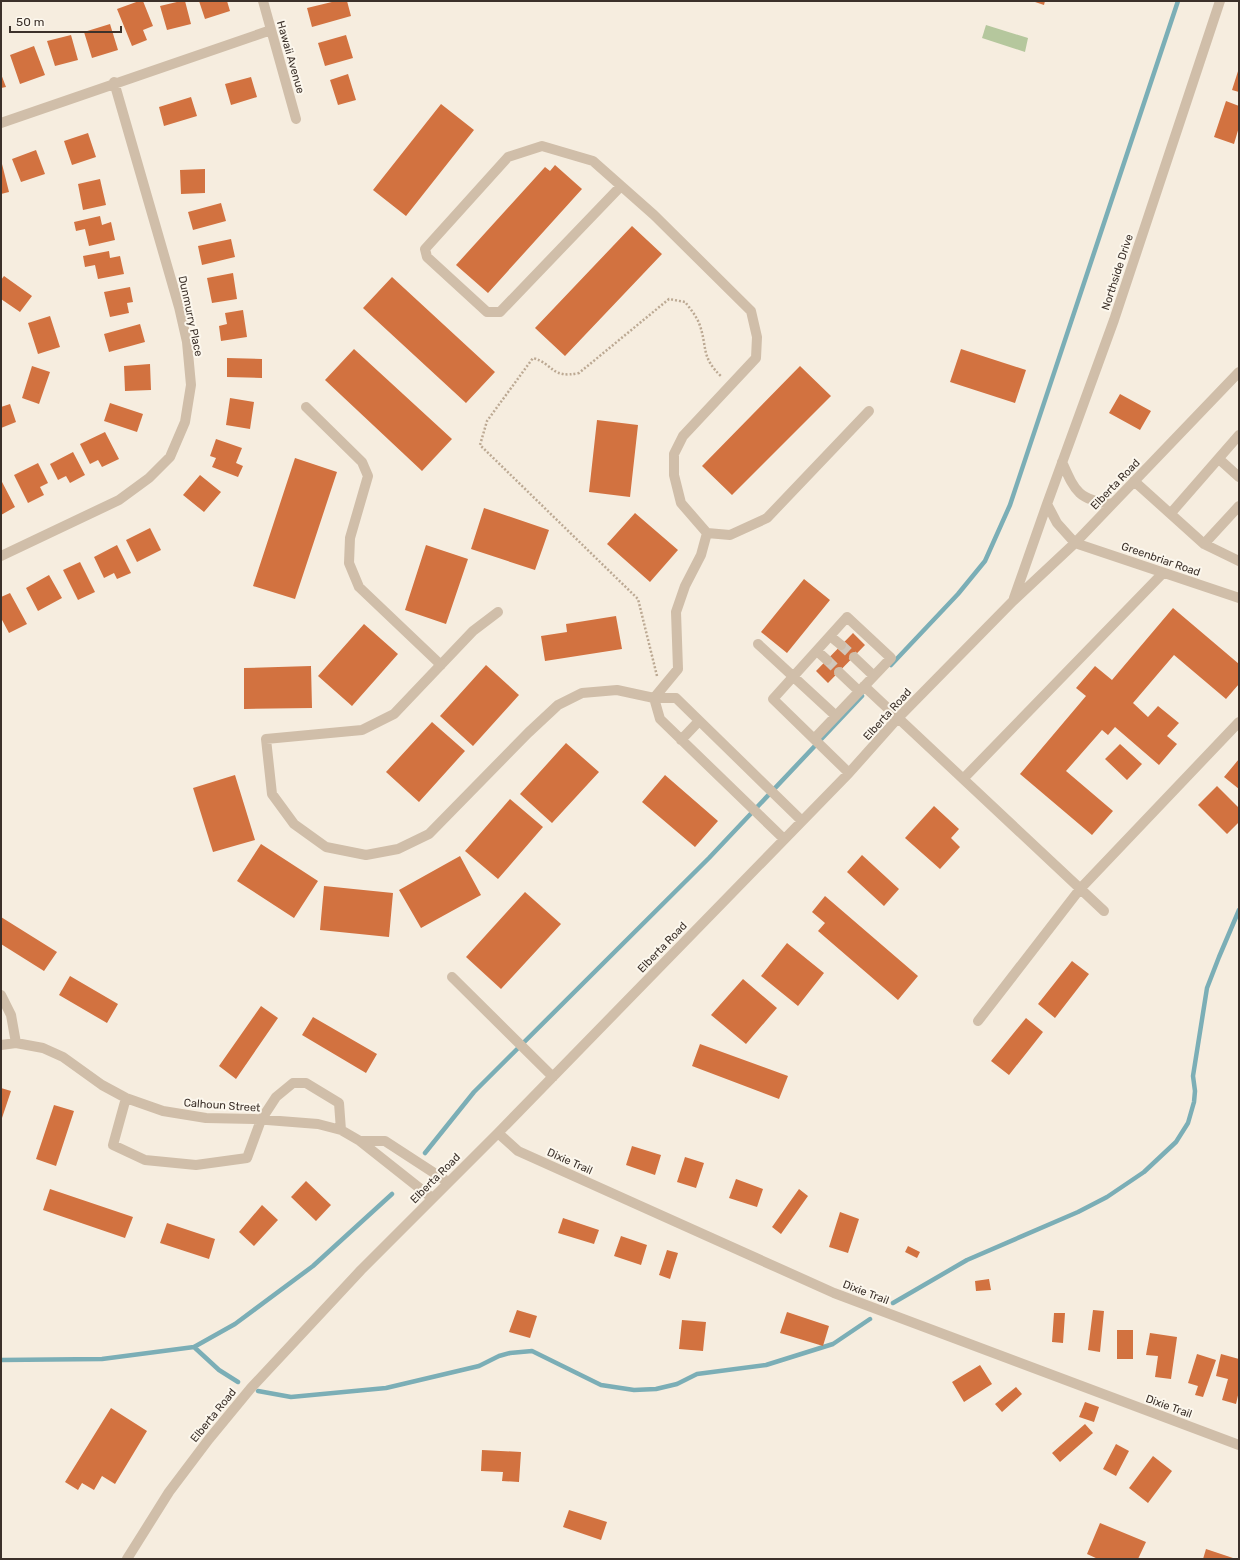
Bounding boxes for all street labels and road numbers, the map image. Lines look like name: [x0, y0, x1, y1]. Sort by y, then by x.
street label: Hawaii Avenue: [274, 19, 307, 95]
street label: Northside Drive: [1099, 232, 1136, 312]
street label: Dunmurry Place: [176, 275, 205, 358]
street label: Elberta Road: [1088, 456, 1143, 512]
street label: Greenbriar Road: [1120, 540, 1202, 579]
street label: Elberta Road: [861, 686, 914, 743]
street label: Elberta Road: [635, 919, 690, 975]
street label: Calhoun Street: [183, 1096, 261, 1115]
street label: Dixie Trail: [545, 1146, 595, 1177]
street label: Elberta Road: [408, 1151, 463, 1206]
street label: Dixie Trail: [841, 1278, 891, 1307]
street label: Elberta Road: [188, 1386, 239, 1445]
street label: Dixie Trail: [1144, 1392, 1194, 1421]

